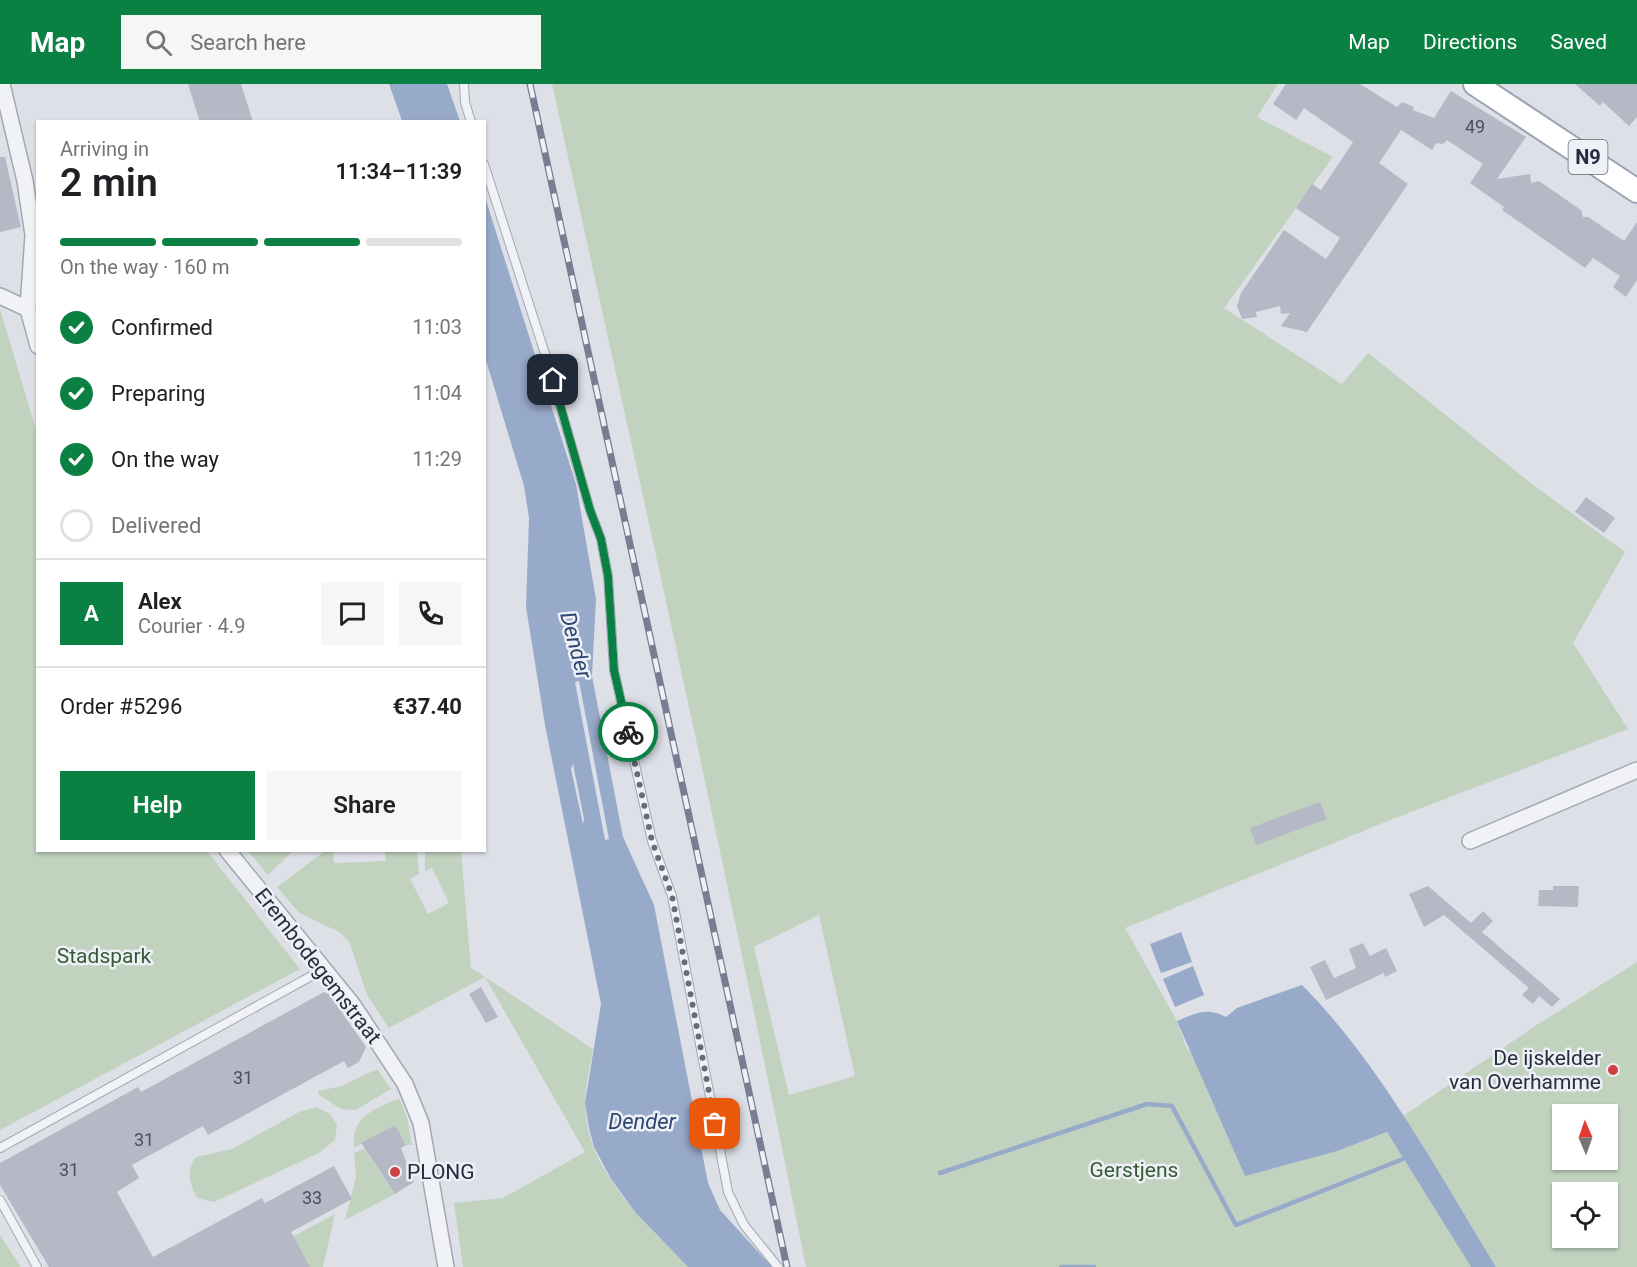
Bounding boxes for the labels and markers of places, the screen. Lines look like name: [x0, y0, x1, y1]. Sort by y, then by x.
pin: [527, 354, 578, 405]
place label: De ijskelder van Overhamme: [1449, 1046, 1601, 1094]
marker: De ijskelder van Overhamme: [1606, 1063, 1620, 1077]
pin: [689, 1098, 740, 1149]
place label: PLONG: [407, 1160, 475, 1184]
marker: PLONG: [388, 1165, 402, 1179]

